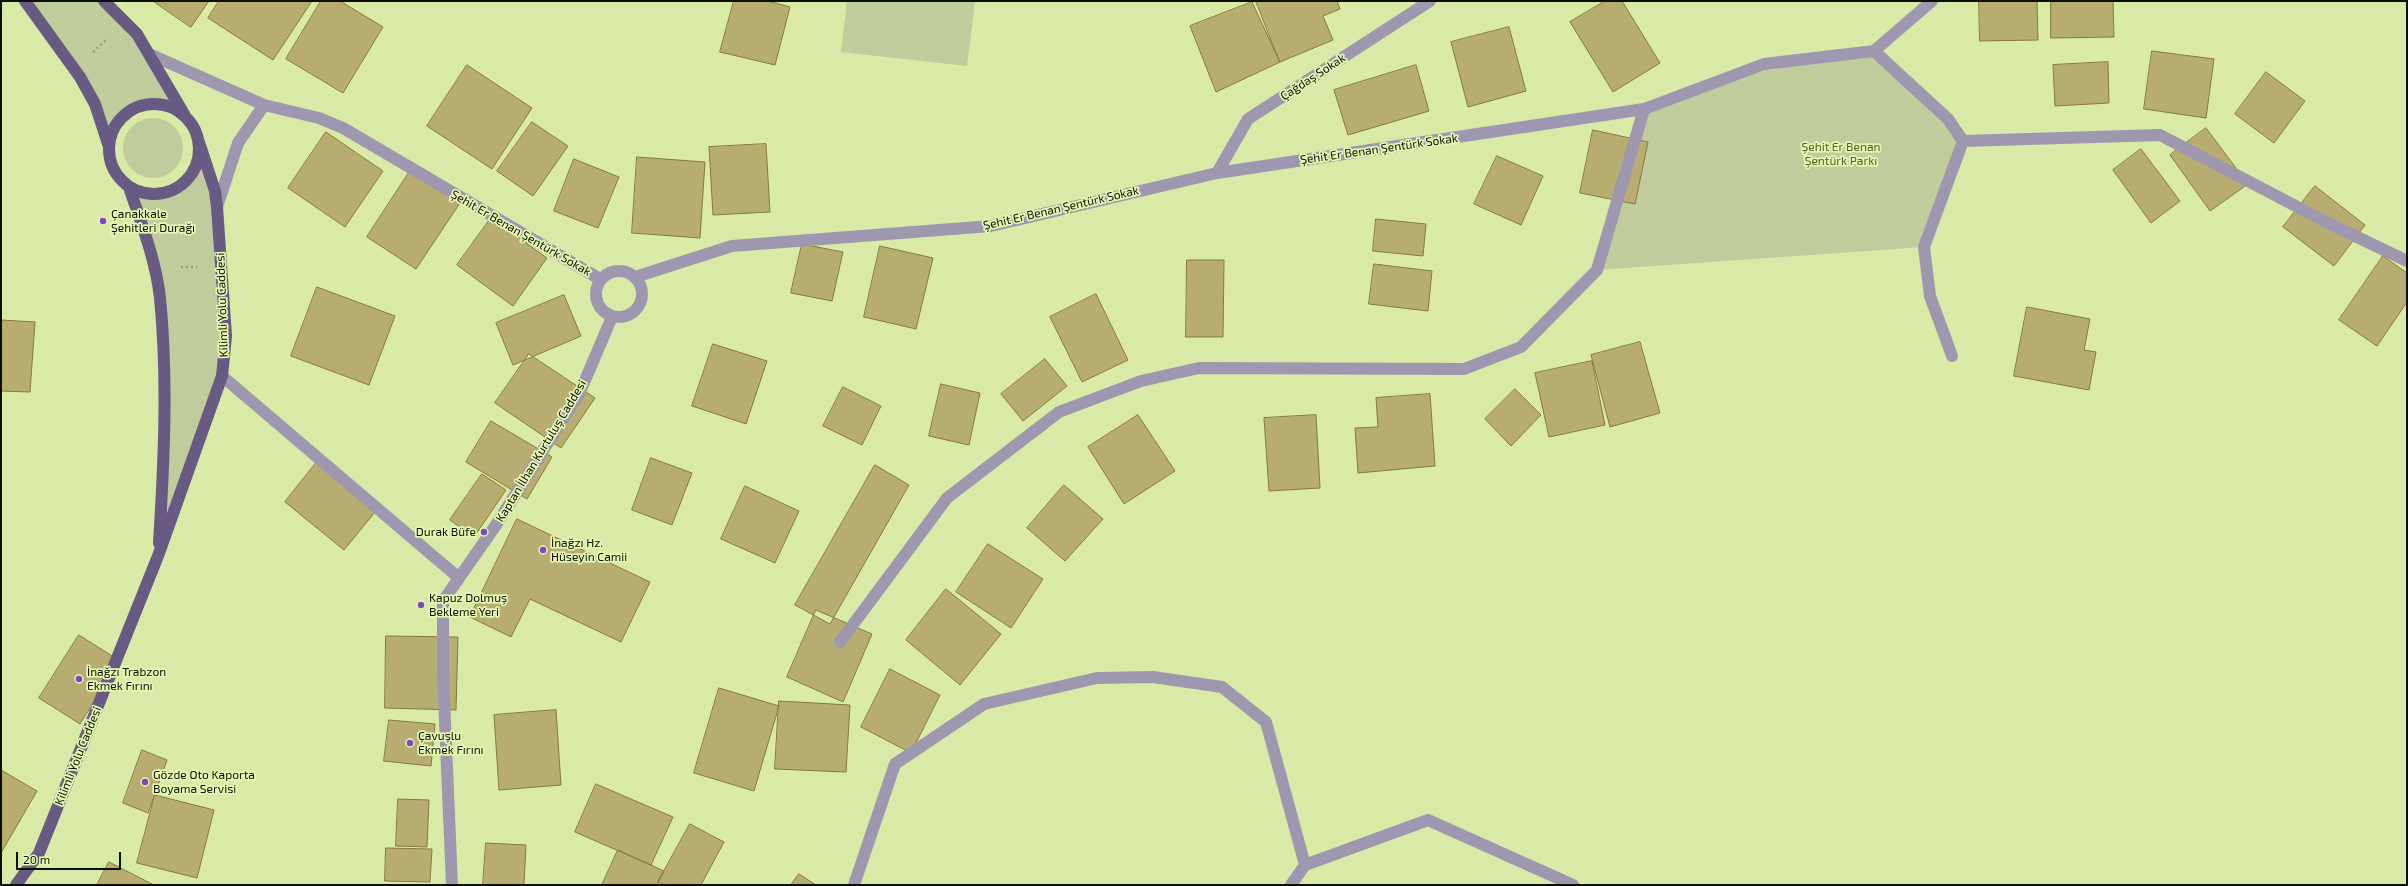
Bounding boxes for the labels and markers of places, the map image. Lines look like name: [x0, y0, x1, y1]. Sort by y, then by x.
place label: Çanakkale Şehitleri Durağı: [111, 207, 195, 235]
marker: Çanakkale Şehitleri Durağı: [98, 216, 108, 226]
place label: Durak Büfe: [416, 525, 476, 539]
marker: Durak Büfe: [479, 527, 489, 537]
place label: İnağzı Hz. Hüseyin Camii: [551, 536, 627, 564]
marker: İnağzı Hz. Hüseyin Camii: [538, 545, 548, 555]
place label: Kapuz Dolmuş Bekleme Yeri: [429, 591, 507, 619]
marker: Kapuz Dolmuş Bekleme Yeri: [416, 600, 426, 610]
place label: İnağzı Trabzon Ekmek Fırını: [87, 665, 166, 693]
marker: İnağzı Trabzon Ekmek Fırını: [74, 674, 84, 684]
place label: Çavuşlu Ekmek Fırını: [418, 729, 484, 757]
marker: Çavuşlu Ekmek Fırını: [405, 738, 415, 748]
place label: Gözde Oto Kaporta Boyama Servisi: [153, 768, 255, 796]
marker: Gözde Oto Kaporta Boyama Servisi: [140, 777, 150, 787]

